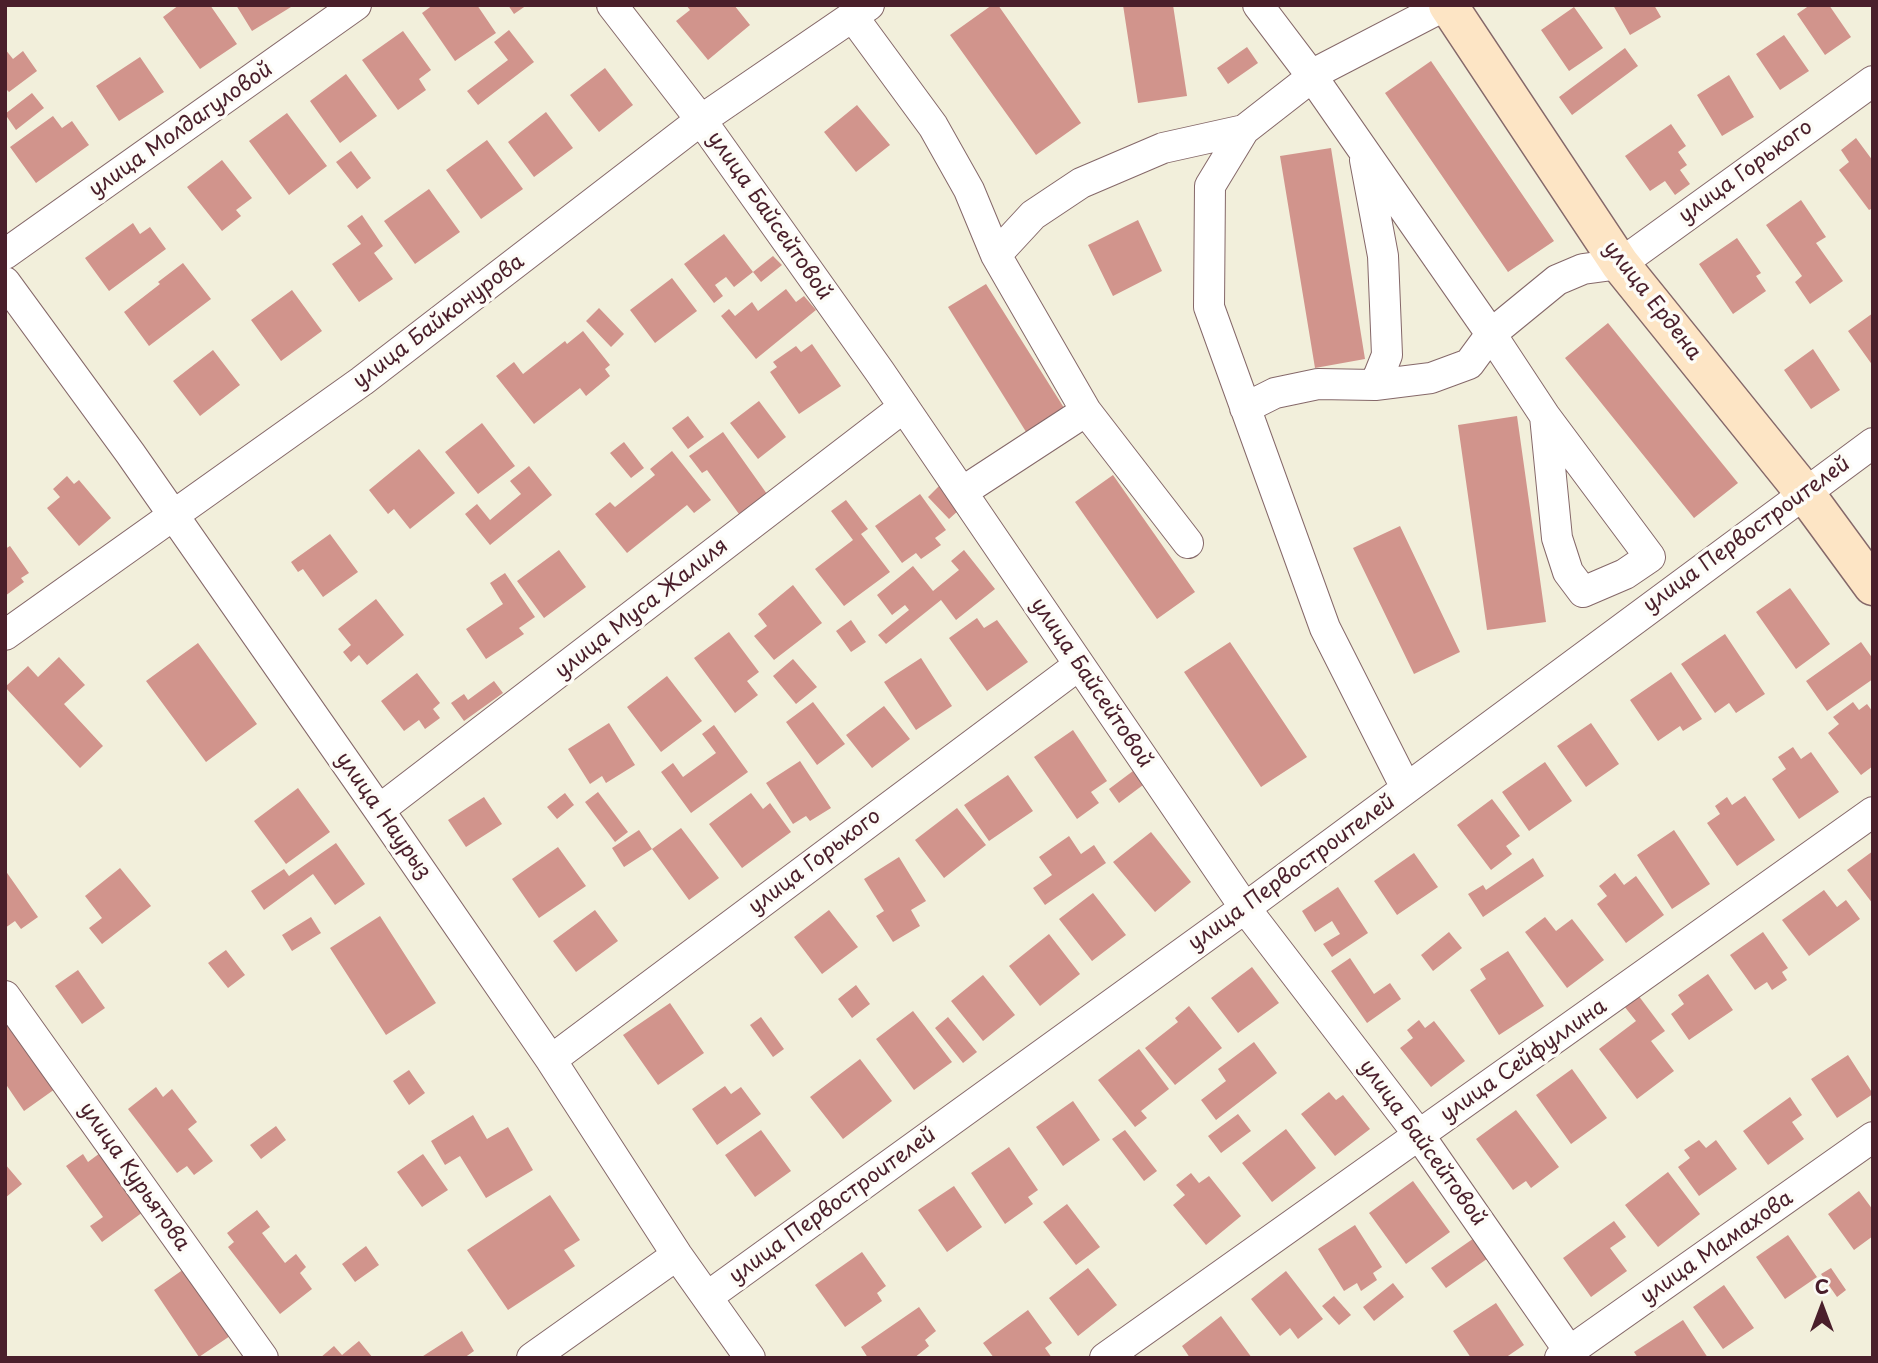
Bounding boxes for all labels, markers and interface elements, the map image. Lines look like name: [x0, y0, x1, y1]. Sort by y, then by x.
street label: улица Молдагуловой: [84, 57, 278, 203]
street label: улица Горького: [1674, 115, 1818, 229]
street label: улица Байсейтовой: [701, 127, 837, 305]
street label: улица Ердена: [1598, 236, 1706, 366]
street label: улица Байконурова: [349, 250, 529, 394]
street label: улица Первостроителей: [1639, 452, 1855, 618]
street label: улица Муса Жалиля: [551, 534, 733, 684]
street label: улица Байсейтовой: [1025, 593, 1157, 773]
street label: улица Наурыз: [330, 748, 436, 884]
street label: улица Первостроителей: [1184, 790, 1400, 956]
street label: улица Горького: [744, 804, 886, 920]
street label: улица Сейфуллина: [1436, 994, 1612, 1128]
street label: улица Байсейтовой: [1353, 1055, 1491, 1231]
street label: улица Курьятова: [73, 1098, 195, 1256]
street label: улица Первостроителей: [725, 1123, 941, 1289]
street label: улица Мамахова: [1636, 1186, 1798, 1310]
north arrow: [1787, 1272, 1857, 1342]
text: С: [1815, 1272, 1829, 1300]

